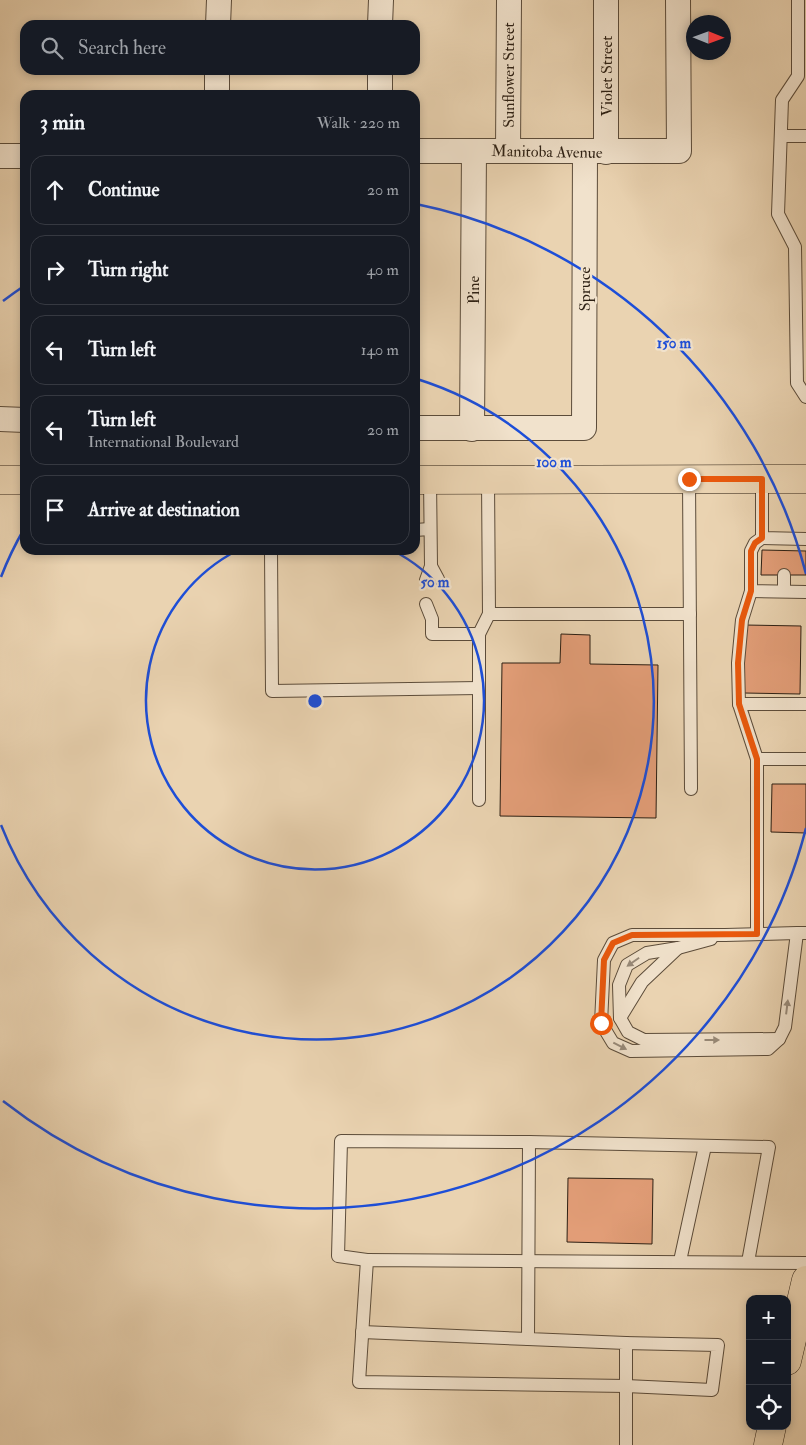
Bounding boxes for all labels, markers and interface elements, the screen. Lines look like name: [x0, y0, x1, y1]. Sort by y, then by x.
north arrow: [686, 15, 731, 60]
search box: [20, 20, 420, 75]
street label: Sunflower Street: [499, 22, 519, 128]
icon: search: [38, 34, 66, 62]
text: Search here: [78, 36, 166, 60]
street label: Violet Street: [597, 36, 617, 116]
text: 3 min: [40, 109, 85, 136]
text: Walk · 220 m: [317, 113, 400, 133]
street label: Manitoba Avenue: [491, 141, 603, 163]
icon: ahead: [41, 176, 69, 204]
text: Continue: [88, 178, 159, 202]
text: 20 m: [367, 180, 399, 200]
icon: right: [41, 256, 69, 284]
text: Turn right: [88, 258, 168, 282]
text: 40 m: [366, 260, 399, 280]
street label: Spruce: [575, 267, 596, 311]
street label: Pine: [464, 275, 484, 304]
text: 150 m: [657, 334, 691, 353]
icon: left: [41, 336, 69, 364]
text: Turn left: [88, 338, 156, 362]
text: 140 m: [361, 340, 399, 360]
text: Turn left: [88, 408, 156, 432]
icon: left: [41, 416, 69, 444]
text: 20 m: [367, 420, 399, 440]
text: International Boulevard: [88, 432, 239, 452]
text: 100 m: [536, 453, 572, 472]
route end: [678, 468, 701, 491]
icon: arrive: [41, 496, 69, 524]
text: Arrive at destination: [88, 498, 240, 522]
text: 50 m: [421, 573, 450, 592]
centre of rings: [306, 692, 324, 710]
one-way arrow: [626, 957, 640, 967]
one-way arrow: [783, 999, 791, 1015]
route start: [590, 1012, 613, 1035]
one-way arrow: [704, 1036, 720, 1044]
one-way arrow: [613, 1042, 627, 1050]
map controls: [746, 1295, 791, 1430]
button: +: [746, 1295, 791, 1340]
button: −: [746, 1340, 791, 1385]
button: locate: [746, 1385, 791, 1430]

